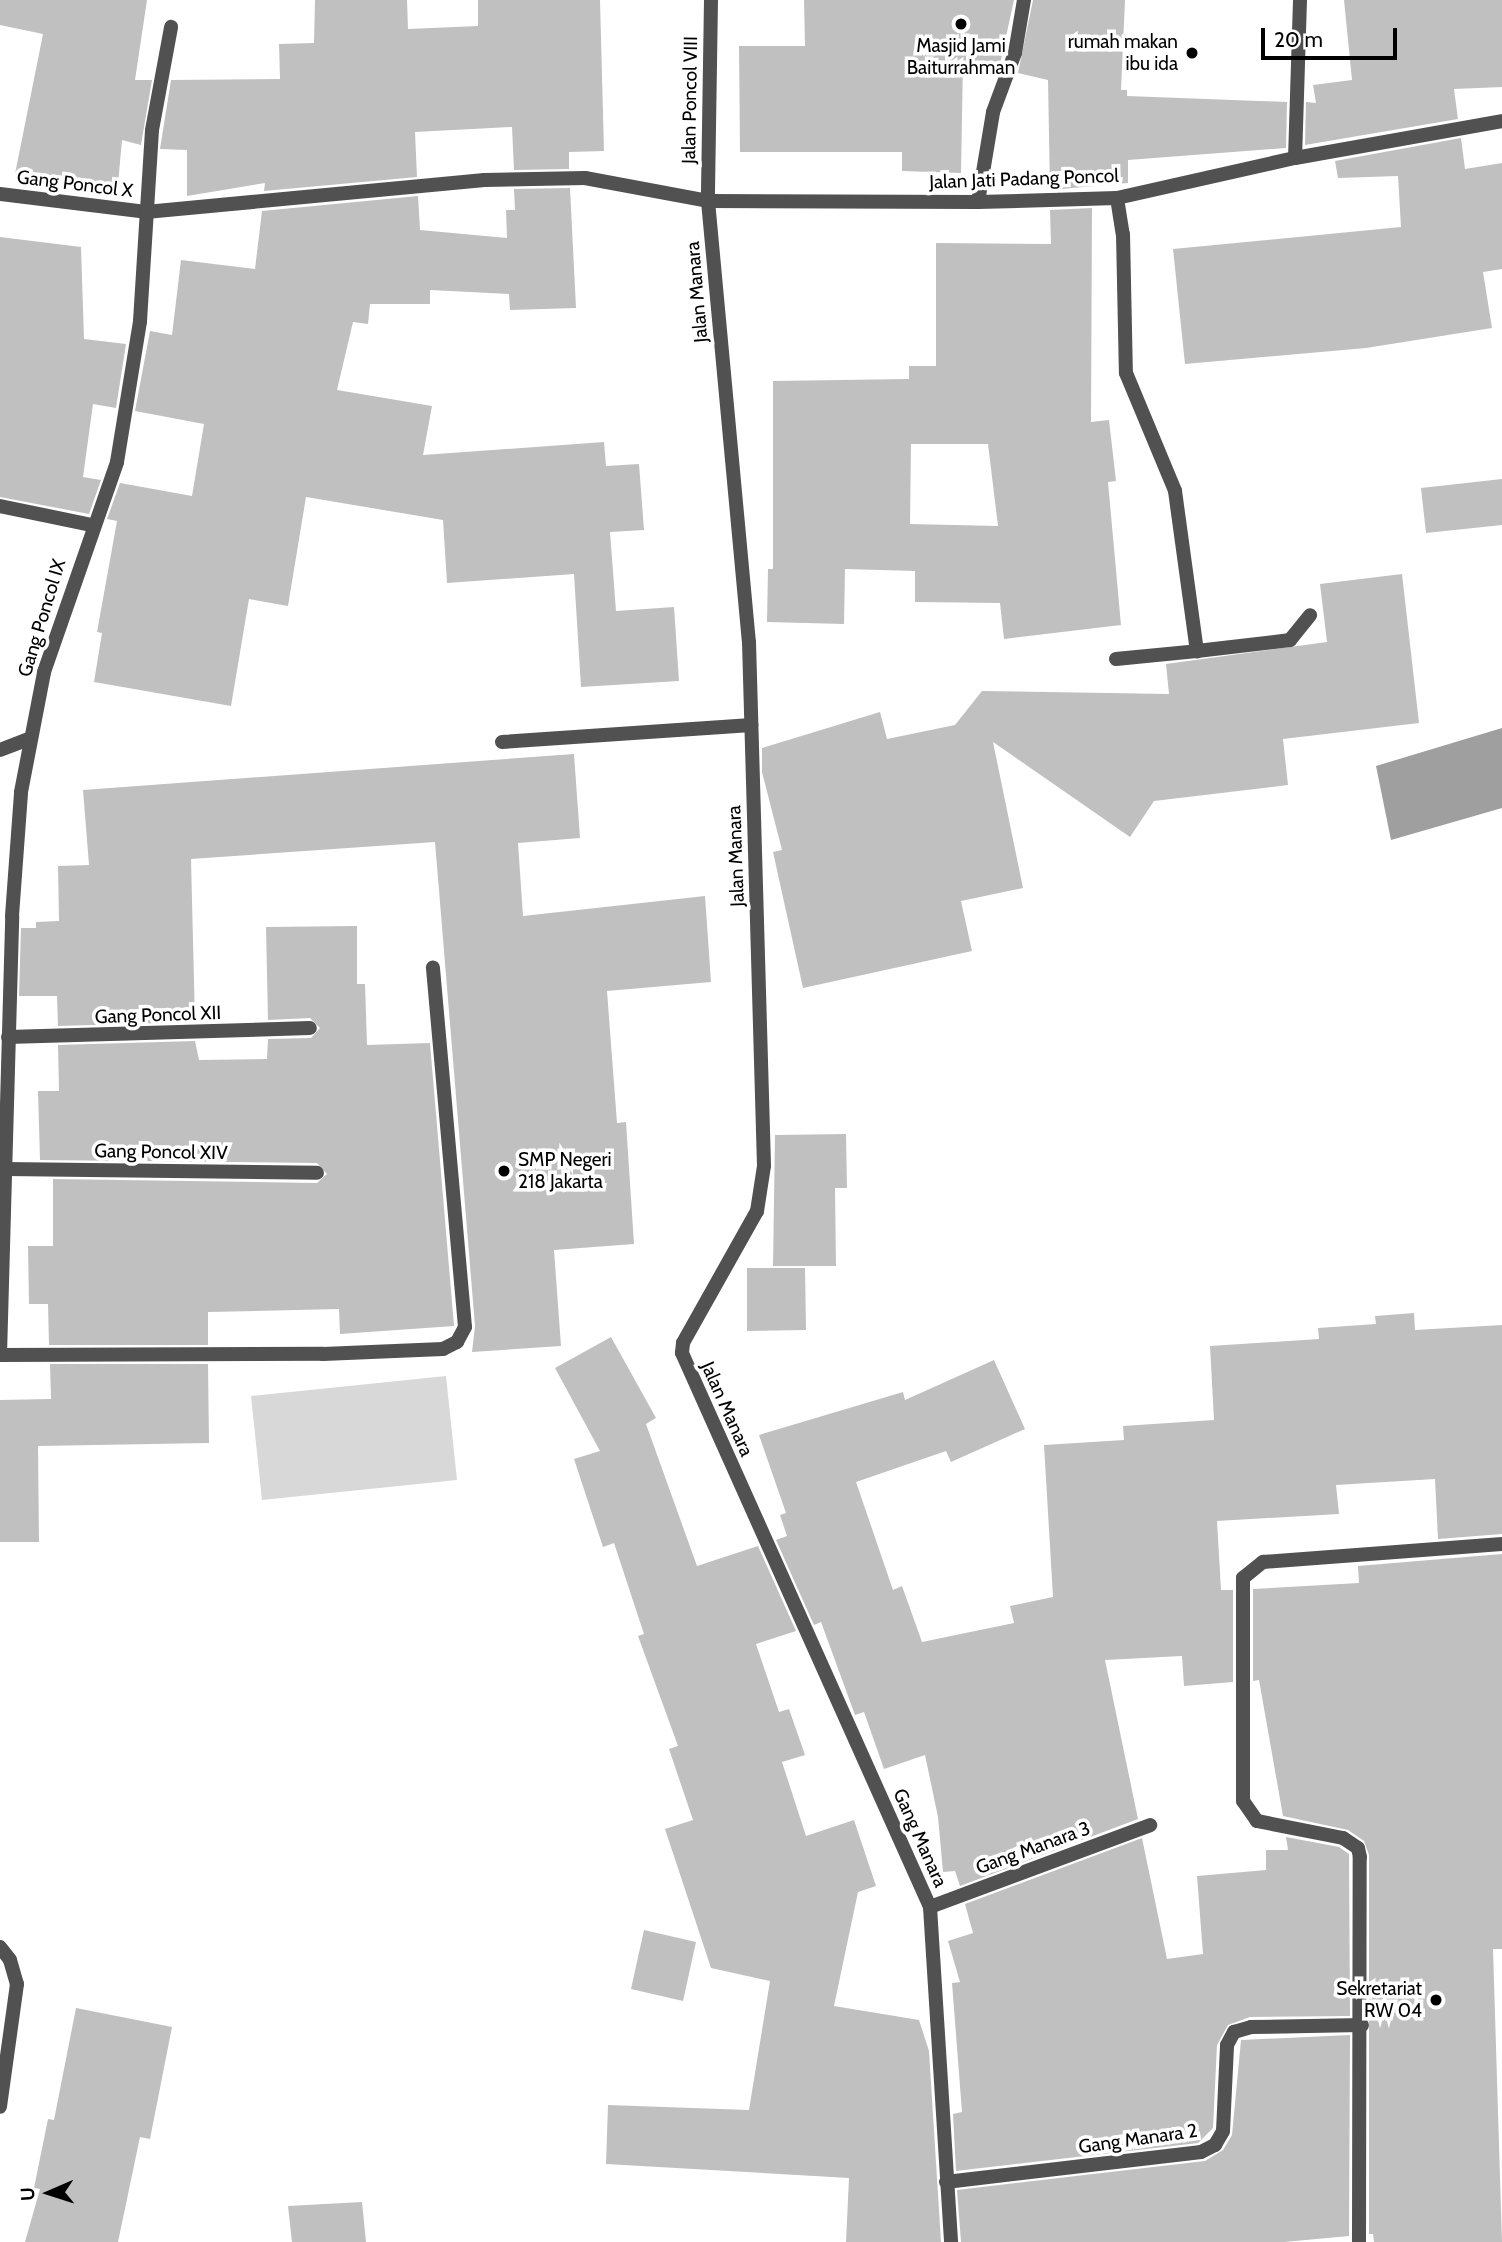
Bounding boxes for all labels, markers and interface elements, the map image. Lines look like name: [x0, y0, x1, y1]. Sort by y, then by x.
scale bar: [1264, 14, 1400, 58]
marker: Masjid Jami Baiturrahman: [953, 16, 969, 32]
text: 20 m: [1274, 27, 1323, 52]
place label: rumah makan ibu ida: [1068, 31, 1178, 75]
place label: Masjid Jami Baiturrahman: [907, 35, 1015, 79]
street label: Jalan Poncol VIII: [677, 36, 703, 164]
marker: rumah makan ibu ida: [1184, 45, 1200, 61]
street label: Jalan Jati Padang Poncol: [929, 164, 1119, 194]
street label: Gang Poncol X: [16, 166, 134, 202]
street label: Jalan Manara: [681, 240, 713, 344]
street label: Gang Poncol IX: [13, 556, 71, 680]
street label: Jalan Manara: [723, 805, 749, 907]
street label: Gang Poncol XII: [94, 1001, 222, 1029]
street label: Gang Poncol XIV: [94, 1139, 228, 1165]
place label: SMP Negeri 218 Jakarta: [518, 1149, 612, 1193]
marker: SMP Negeri 218 Jakarta: [496, 1163, 512, 1179]
street label: Jalan Manara: [696, 1358, 758, 1460]
street label: Gang Manara: [888, 1785, 952, 1891]
street label: Gang Manara 3: [973, 1817, 1093, 1879]
place label: Sekretariat RW 04: [1336, 1978, 1422, 2022]
marker: Sekretariat RW 04: [1428, 1992, 1444, 2008]
street label: Gang Manara 2: [1077, 2119, 1199, 2159]
north arrow: [14, 2158, 84, 2228]
text: U: [16, 2187, 39, 2202]

